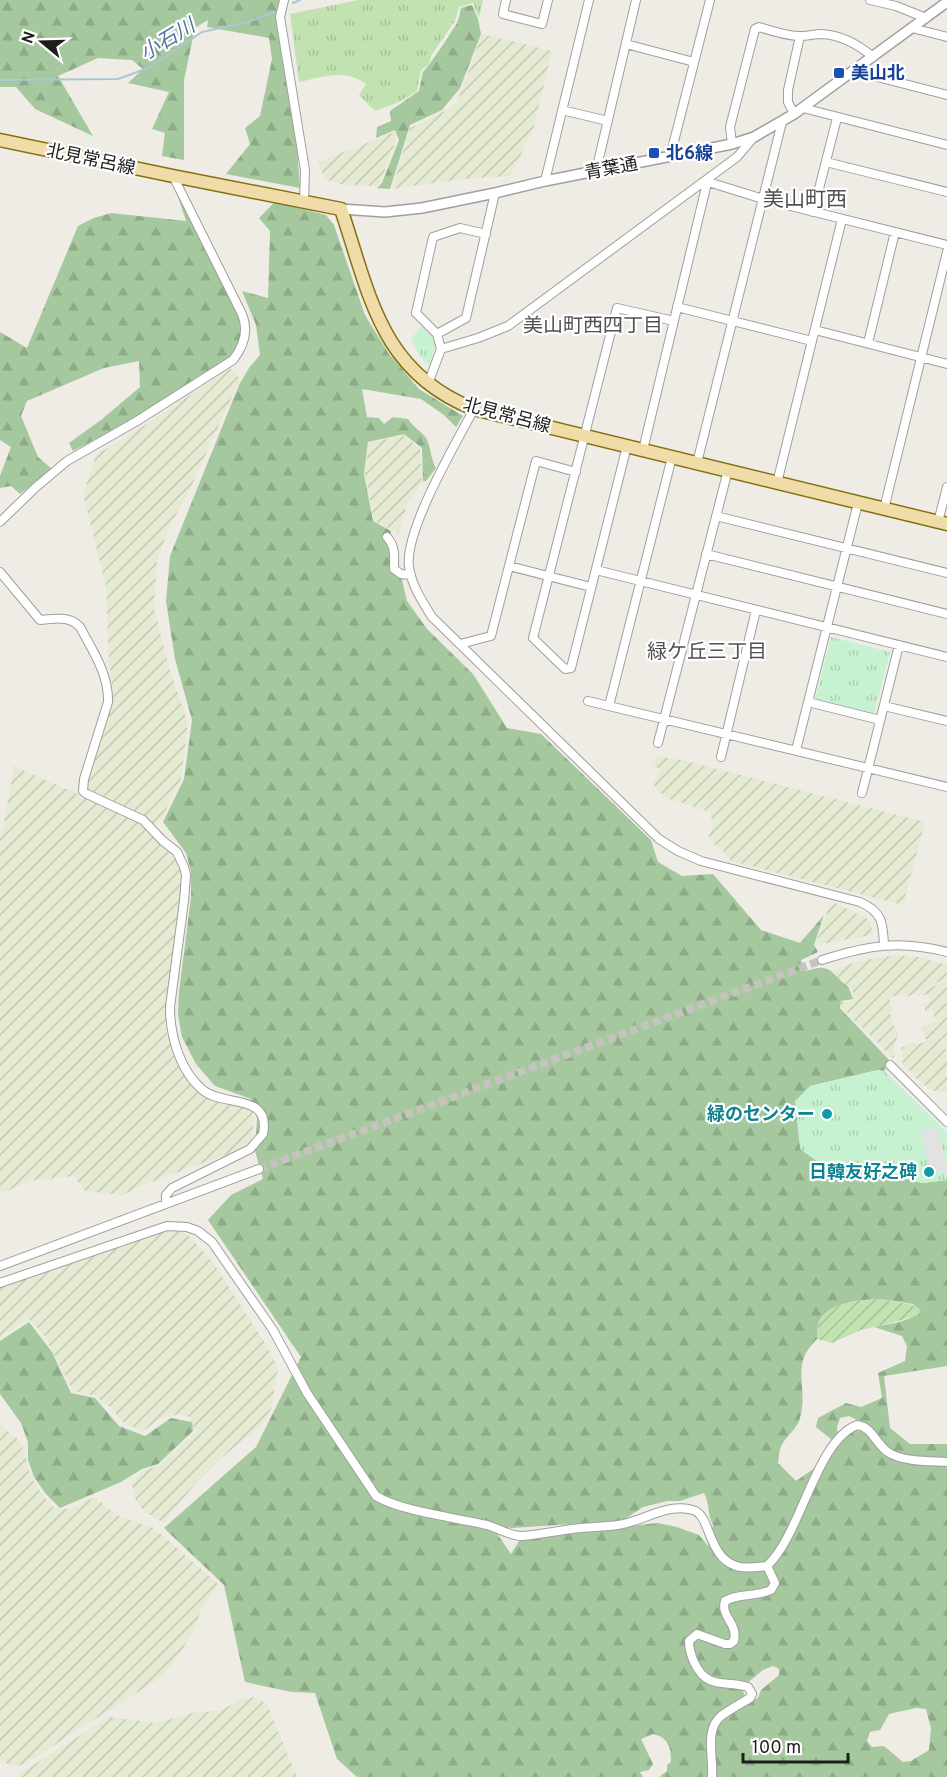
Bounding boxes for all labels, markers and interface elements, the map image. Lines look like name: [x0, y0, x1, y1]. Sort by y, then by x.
north arrow: [12, 12, 72, 72]
water label: 小石川: [136, 13, 202, 67]
text: N: [18, 29, 41, 46]
place label: 美山北: [851, 63, 905, 86]
marker: 美山北: [832, 66, 846, 80]
street label: 北見常呂線: [44, 140, 137, 181]
place label: 北6線: [666, 143, 713, 166]
marker: 北6線: [647, 146, 661, 160]
street label: 青葉通: [583, 153, 640, 186]
district label: 美山町西: [763, 187, 847, 214]
district label: 美山町西四丁目: [523, 314, 663, 340]
street label: 北見常呂線: [460, 394, 553, 439]
district label: 緑ケ丘三丁目: [647, 640, 767, 666]
place label: 緑のセンター: [707, 1104, 815, 1127]
marker: 緑のセンター: [820, 1107, 834, 1121]
place label: 日韓友好之碑: [809, 1162, 917, 1185]
marker: 日韓友好之碑: [922, 1165, 936, 1179]
scale bar: [743, 1726, 848, 1764]
text: 100 m: [752, 1737, 801, 1760]

